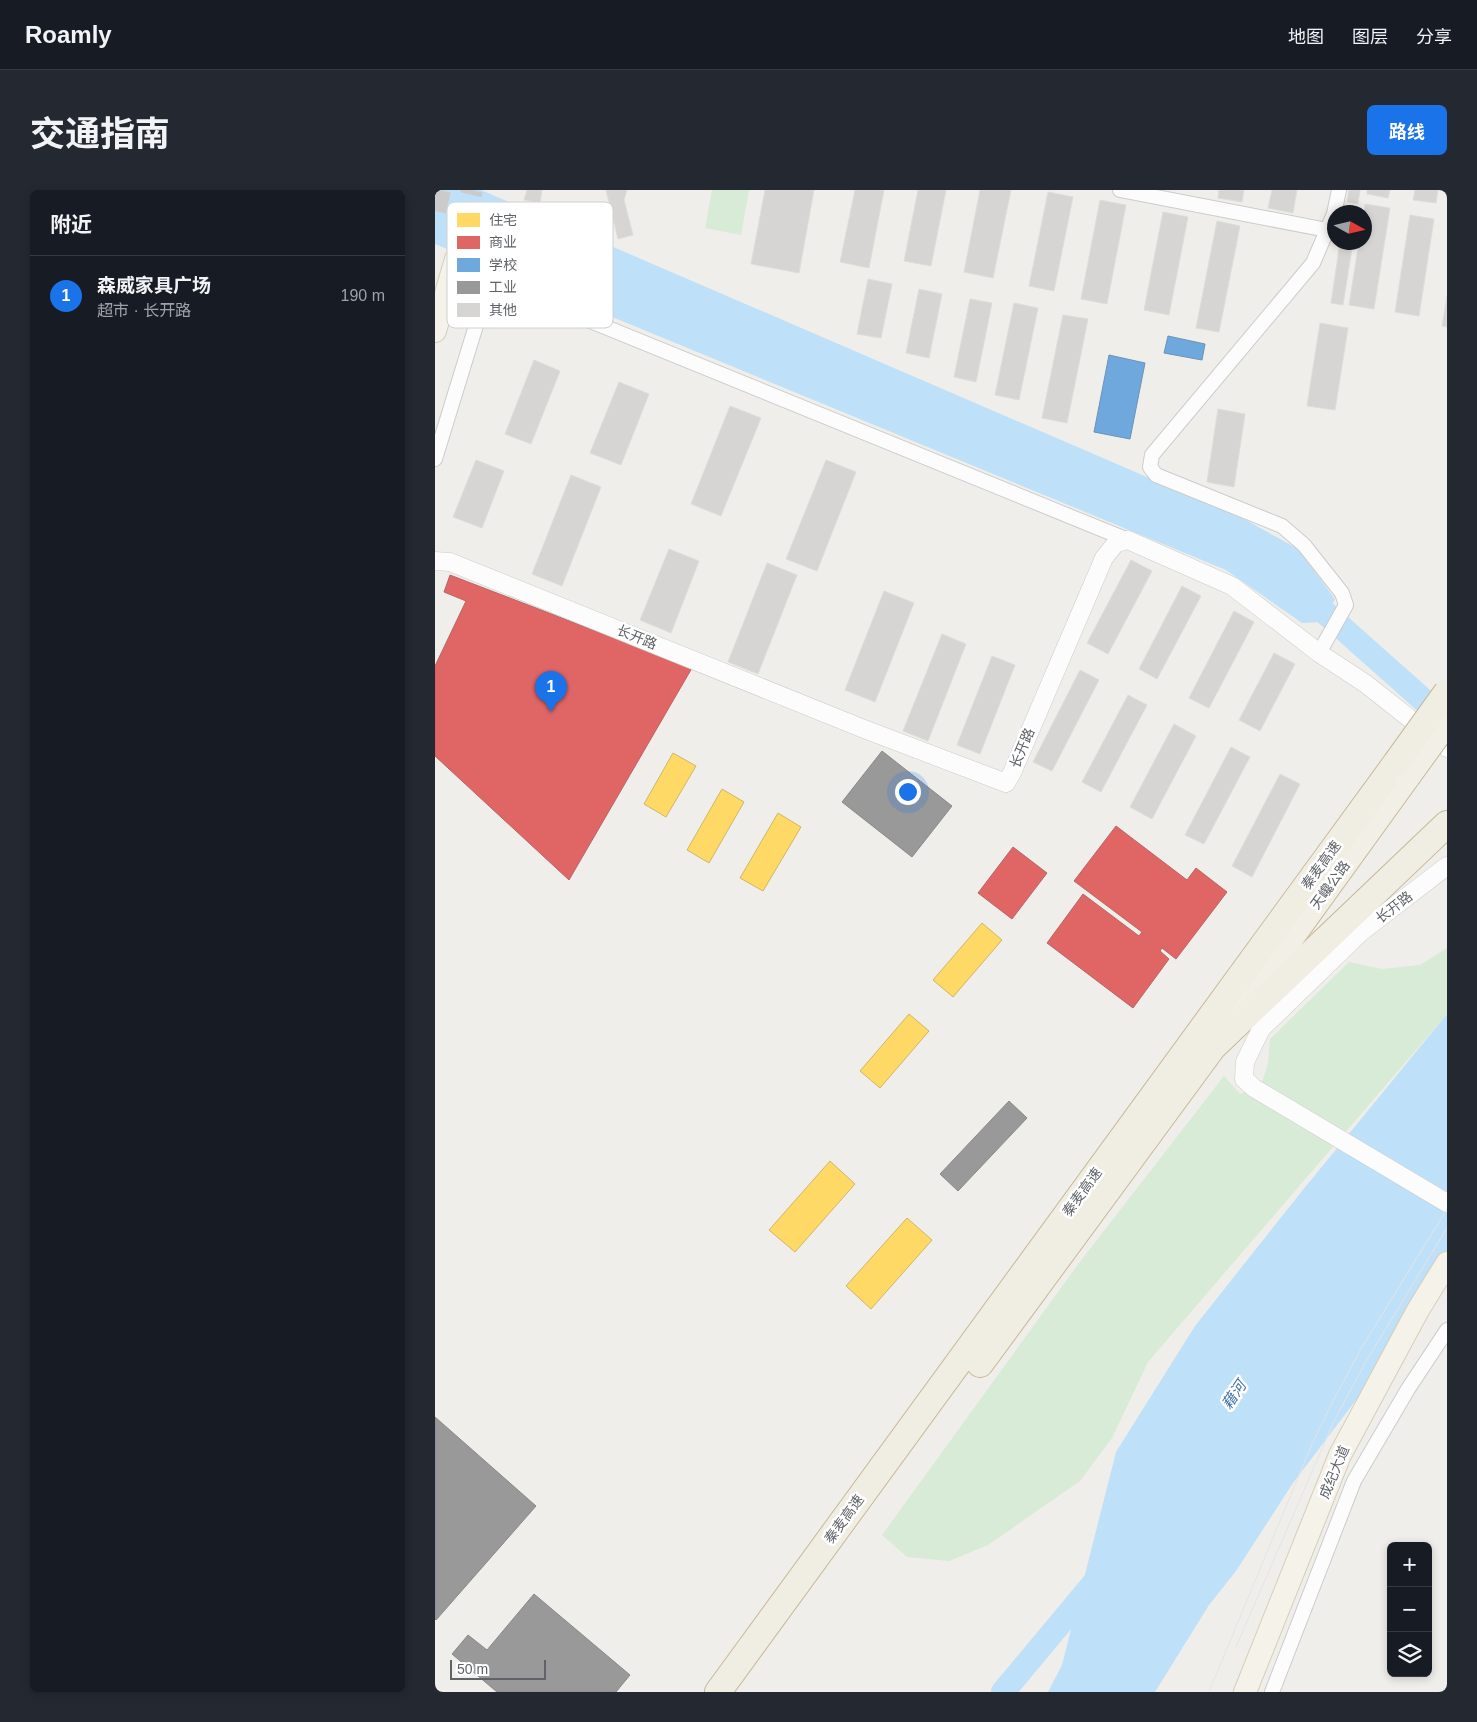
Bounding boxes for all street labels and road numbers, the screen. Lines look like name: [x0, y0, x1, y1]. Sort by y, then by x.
street label: 长开路: [615, 622, 659, 652]
street label: 长开路: [1006, 726, 1038, 770]
street label: 秦麦高速: [1298, 838, 1344, 892]
street label: 天巉公路: [1307, 858, 1353, 912]
street label: 长开路: [1373, 888, 1415, 926]
street label: 秦麦高速: [1059, 1165, 1105, 1219]
street label: 成纪大道: [1316, 1443, 1352, 1501]
street label: 秦麦高速: [821, 1492, 867, 1546]

